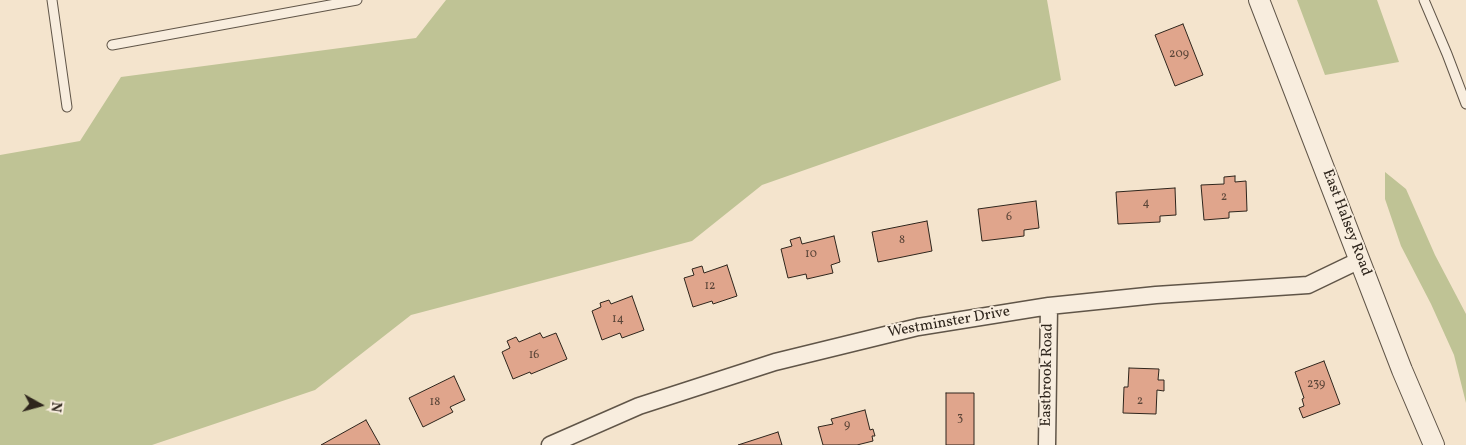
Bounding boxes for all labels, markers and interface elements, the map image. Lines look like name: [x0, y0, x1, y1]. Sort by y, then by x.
house number: 209: [1169, 48, 1189, 62]
street label: East Halsey Road: [1317, 167, 1375, 279]
house number: 2: [1221, 191, 1227, 205]
house number: 4: [1142, 197, 1150, 211]
house number: 6: [1006, 211, 1012, 225]
house number: 8: [899, 234, 905, 248]
house number: 10: [805, 248, 817, 262]
house number: 12: [704, 280, 716, 294]
street label: Westminster Drive: [886, 303, 1012, 343]
house number: 14: [612, 313, 624, 327]
street label: Eastbrook Road: [1038, 323, 1058, 427]
house number: 16: [529, 349, 539, 363]
house number: 239: [1307, 378, 1325, 392]
north arrow: [15, 380, 65, 430]
house number: 2: [1137, 395, 1143, 409]
house number: 18: [430, 396, 440, 410]
text: N: [45, 401, 65, 413]
house number: 3: [957, 412, 963, 426]
house number: 9: [844, 419, 850, 433]

